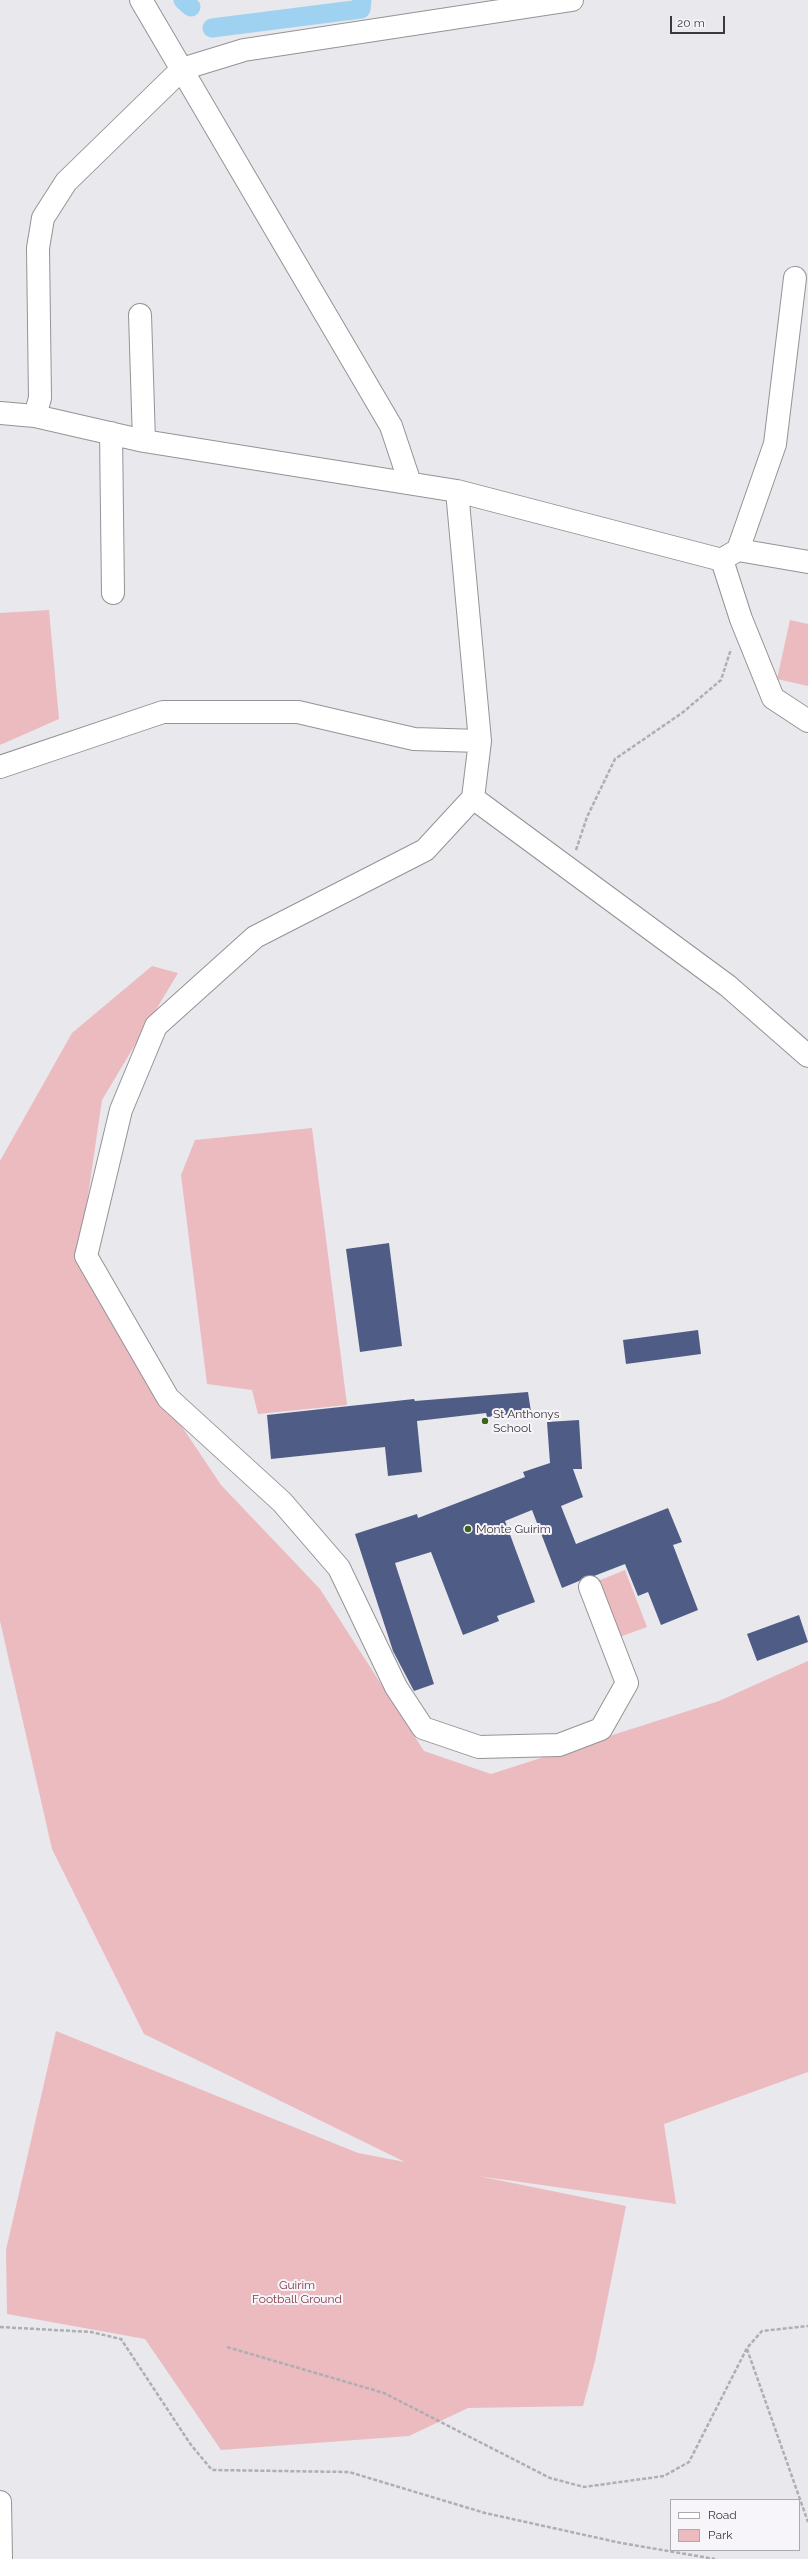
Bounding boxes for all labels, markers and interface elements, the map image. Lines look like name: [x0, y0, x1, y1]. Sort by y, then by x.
scale bar: [672, 8, 727, 34]
text: 20 m: [677, 16, 705, 30]
place label: St Anthonys School: [493, 1407, 559, 1435]
marker: St Anthonys School: [480, 1416, 490, 1426]
place label: Monte Guirim: [476, 1522, 551, 1536]
marker: Monte Guirim: [463, 1524, 473, 1534]
park label: Guirim Football Ground: [252, 2278, 342, 2306]
legend: [670, 2499, 800, 2551]
text: Road: [708, 2508, 737, 2522]
text: Park: [708, 2528, 733, 2542]

